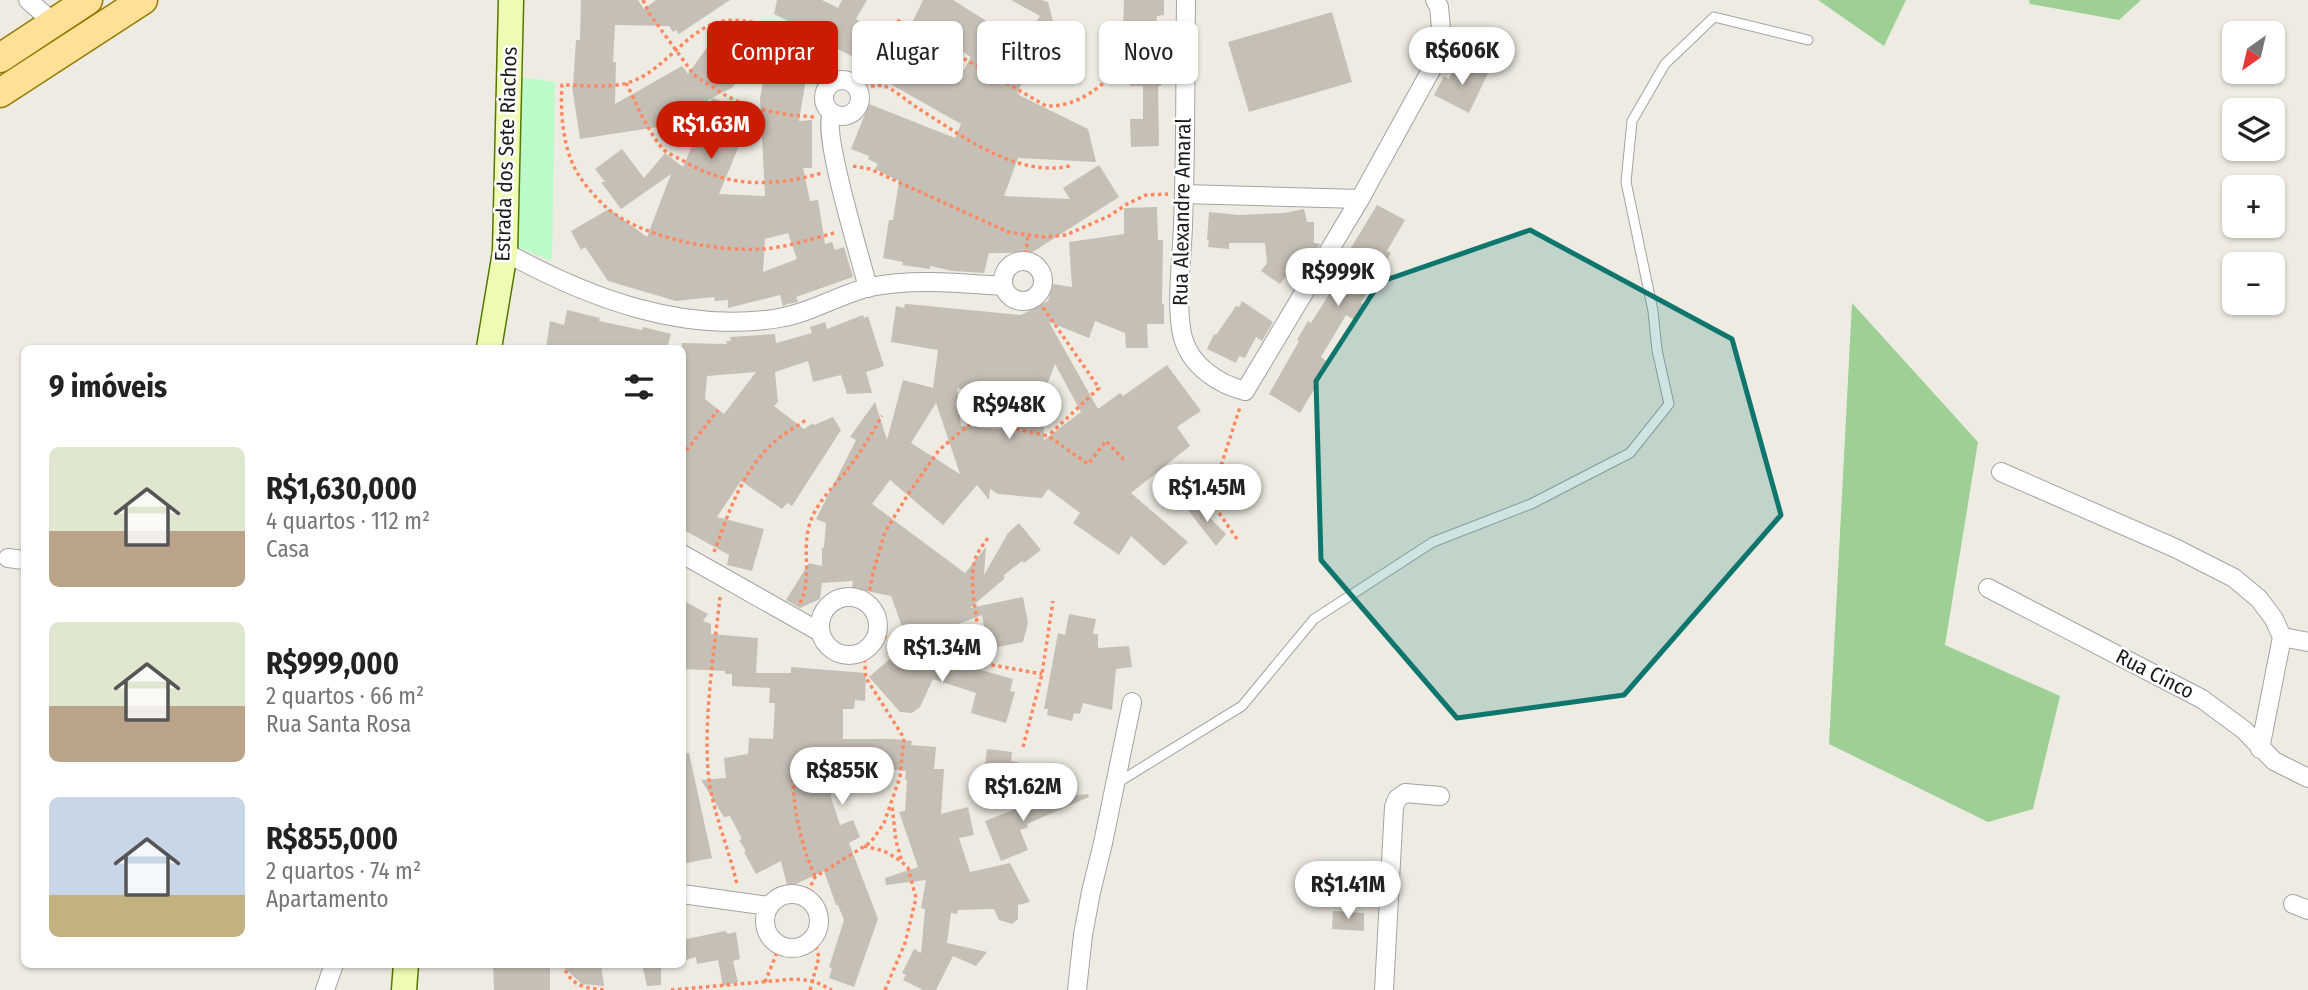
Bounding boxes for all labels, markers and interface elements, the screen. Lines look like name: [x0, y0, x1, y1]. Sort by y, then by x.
chip: Comprar: [707, 21, 838, 84]
chip: Alugar: [852, 21, 963, 84]
chip: Filtros: [977, 21, 1085, 84]
chip: Novo: [1099, 21, 1198, 84]
north arrow: [2222, 21, 2286, 84]
map controls: [2222, 21, 2285, 315]
pin: R$606K: [1405, 28, 1519, 87]
text: R$606K: [1425, 36, 1499, 64]
street label: Estrada dos Sete Riachos: [489, 46, 523, 262]
button: layers: [2222, 98, 2285, 161]
pin: R$1.63M: [646, 102, 776, 161]
text: R$1.63M: [672, 110, 750, 138]
street label: Rua Alexandre Amaral: [1167, 118, 1197, 306]
button: +: [2222, 175, 2285, 238]
pin: R$999K: [1281, 248, 1395, 308]
button: −: [2222, 252, 2285, 315]
text: R$999K: [1302, 257, 1374, 285]
icon: filters: [620, 368, 658, 406]
text: 9 imóveis: [49, 369, 167, 405]
pin: R$948K: [952, 382, 1066, 441]
text: R$948K: [973, 390, 1045, 418]
pin: R$1.45M: [1142, 464, 1272, 524]
text: R$1,630,000: [266, 471, 417, 507]
text: R$1.45M: [1168, 473, 1246, 501]
icon: home: [105, 475, 189, 559]
text: 4 quartos · 112 m²: [266, 507, 430, 535]
text: Casa: [266, 535, 310, 563]
pin: R$1.34M: [877, 624, 1007, 684]
text: R$1.34M: [903, 633, 981, 661]
street label: Rua Cinco: [2112, 643, 2198, 705]
text: R$999,000: [266, 646, 399, 682]
icon: home: [105, 650, 189, 734]
text: 2 quartos · 66 m²: [266, 682, 424, 710]
text: Rua Santa Rosa: [266, 710, 411, 738]
pin: R$855K: [785, 748, 899, 807]
text: R$855K: [806, 756, 878, 784]
pin: R$1.62M: [958, 764, 1088, 823]
text: R$1.62M: [984, 772, 1062, 800]
text: R$855,000: [266, 821, 398, 857]
icon: home: [105, 825, 189, 909]
text: 2 quartos · 74 m²: [266, 857, 421, 885]
pin: R$1.41M: [1283, 862, 1413, 921]
text: R$1.41M: [1311, 870, 1385, 898]
text: Apartamento: [266, 885, 389, 913]

